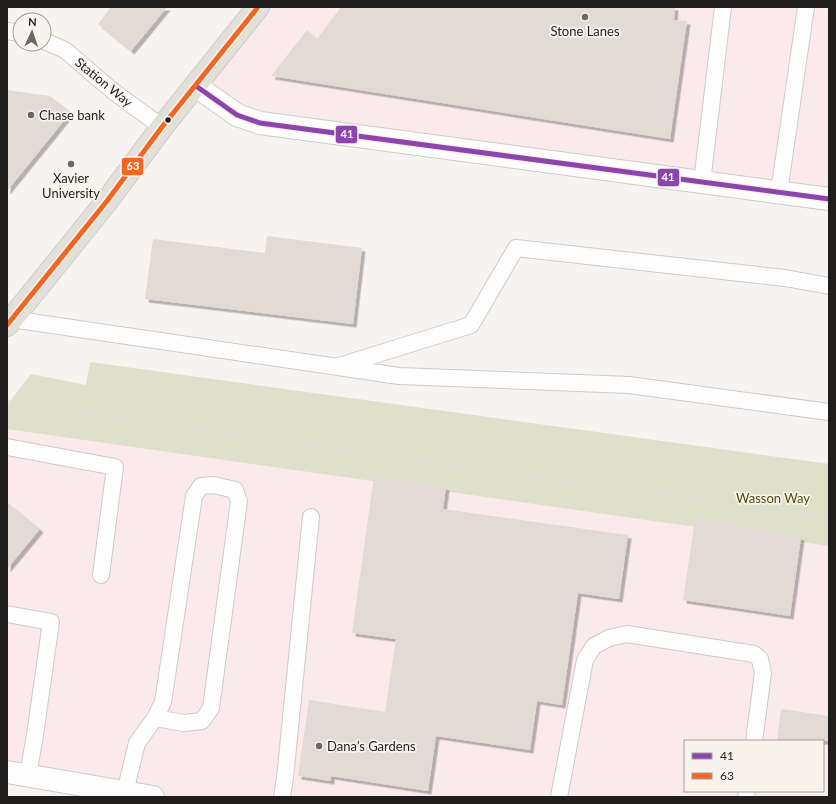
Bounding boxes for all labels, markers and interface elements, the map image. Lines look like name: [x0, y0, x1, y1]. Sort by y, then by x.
north arrow: [12, 12, 52, 52]
marker: Stone Lanes: [580, 12, 590, 22]
text: N: [28, 15, 37, 28]
place label: Stone Lanes: [550, 23, 620, 39]
street label: Station Way: [72, 54, 136, 110]
place label: Chase bank: [39, 107, 105, 123]
marker: Chase bank: [26, 110, 36, 120]
unlabelled marker: [163, 115, 173, 125]
line badge: 41: [335, 125, 358, 144]
text: 41: [341, 127, 353, 140]
line badge: 63: [121, 157, 144, 176]
marker: Xavier University: [66, 159, 76, 169]
text: 63: [127, 159, 139, 172]
line badge: 41: [657, 168, 680, 187]
place label: Xavier University: [42, 170, 100, 201]
text: 41: [662, 170, 674, 183]
park label: Wasson Way: [736, 490, 810, 506]
place label: Dana’s Gardens: [327, 738, 416, 754]
legend: [684, 740, 824, 792]
marker: Dana’s Gardens: [314, 741, 324, 751]
text: 41: [720, 748, 734, 763]
text: 63: [720, 768, 734, 783]

